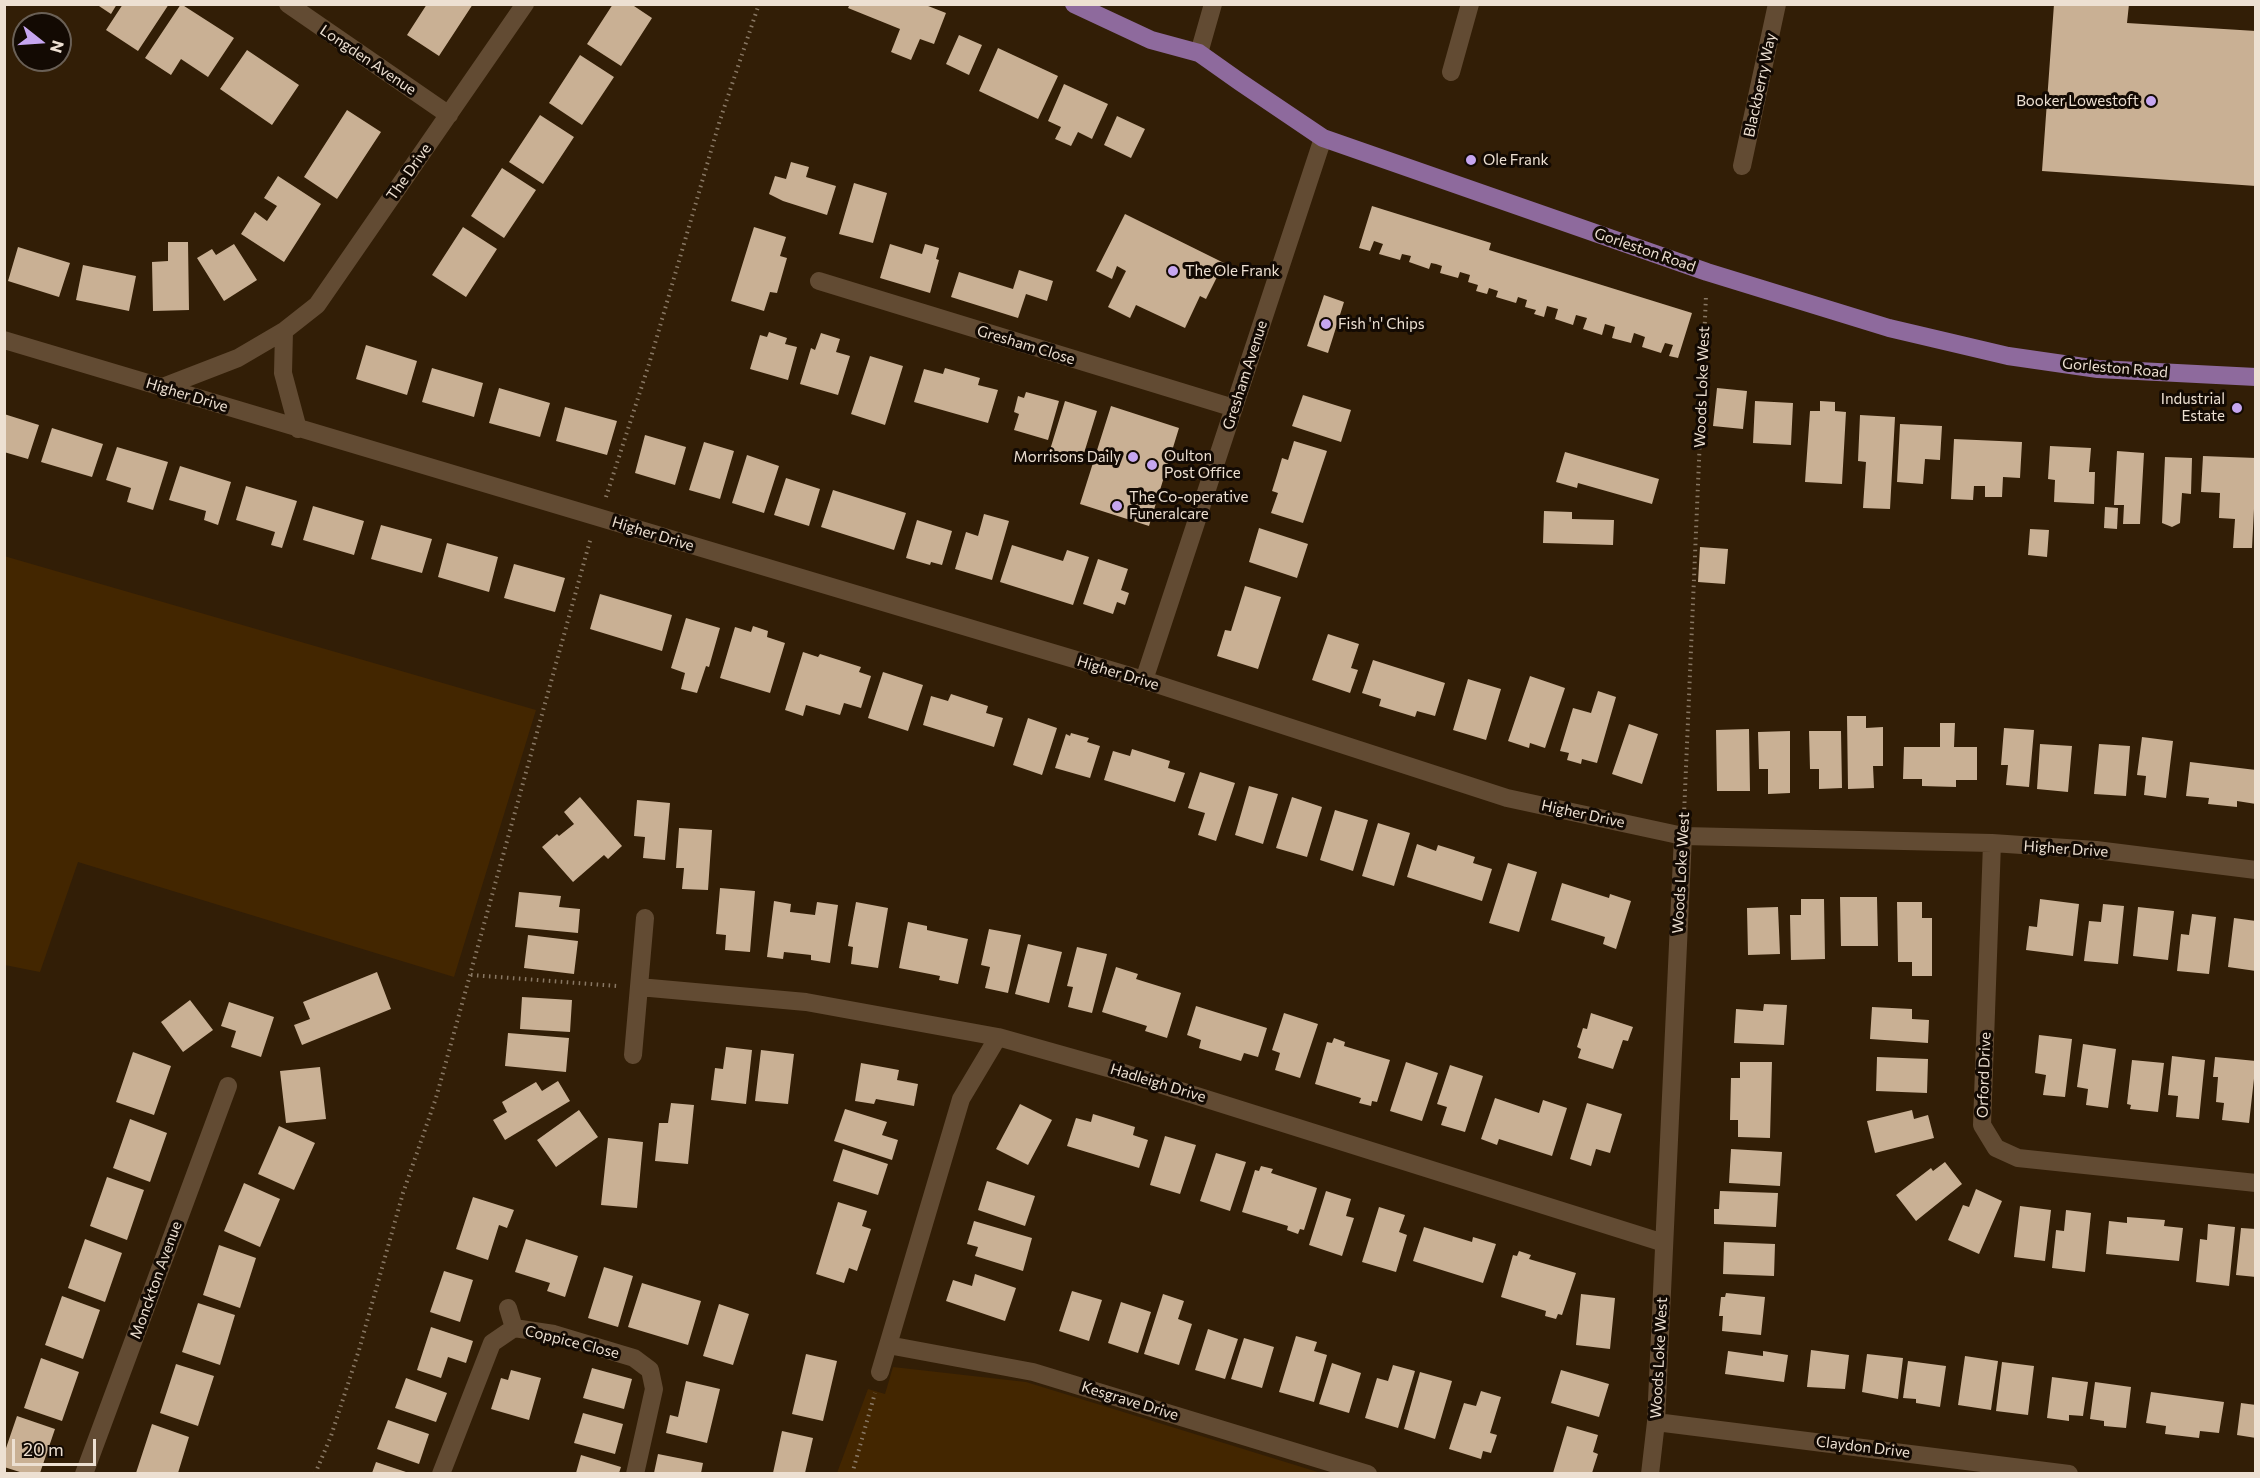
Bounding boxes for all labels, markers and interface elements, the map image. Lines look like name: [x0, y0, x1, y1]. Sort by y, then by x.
north arrow: [12, 12, 72, 72]
street label: Longden Avenue: [316, 21, 420, 99]
street label: Blackberry Way: [1740, 31, 1780, 139]
text: N: [47, 38, 69, 55]
place label: Booker Lowestoft: [2016, 92, 2139, 110]
marker: Booker Lowestoft: [2144, 94, 2158, 108]
street label: The Drive: [383, 140, 435, 204]
place label: Ole Frank: [1483, 151, 1549, 169]
marker: Ole Frank: [1464, 153, 1478, 167]
street label: Gorleston Road: [1592, 224, 1698, 276]
place label: The Ole Frank: [1185, 262, 1280, 280]
marker: The Ole Frank: [1166, 264, 1180, 278]
place label: Fish 'n' Chips: [1338, 315, 1425, 333]
marker: Fish 'n' Chips: [1319, 317, 1333, 331]
street label: Gresham Avenue: [1219, 318, 1271, 432]
street label: Gresham Close: [975, 322, 1077, 368]
street label: Woods Loke West: [1691, 326, 1713, 448]
street label: Gorleston Road: [2061, 354, 2169, 382]
street label: Higher Drive: [144, 374, 230, 416]
place label: Industrial Estate: [2161, 390, 2225, 425]
marker: Industrial Estate: [2230, 401, 2244, 415]
place label: Oulton Post Office: [1164, 447, 1241, 482]
place label: Morrisons Daily: [1013, 448, 1121, 466]
marker: Morrisons Daily: [1126, 450, 1140, 464]
marker: Oulton Post Office: [1145, 458, 1159, 472]
place label: The Co-operative Funeralcare: [1129, 488, 1248, 523]
marker: The Co-operative Funeralcare: [1110, 499, 1124, 513]
street label: Higher Drive: [610, 513, 696, 555]
street label: Higher Drive: [1075, 652, 1161, 694]
street label: Higher Drive: [1540, 796, 1626, 832]
street label: Woods Loke West: [1669, 812, 1693, 934]
street label: Higher Drive: [2023, 837, 2109, 861]
street label: Orford Drive: [1974, 1032, 1994, 1118]
street label: Hadleigh Drive: [1108, 1060, 1208, 1106]
street label: Monckton Avenue: [126, 1219, 186, 1341]
street label: Woods Loke West: [1647, 1297, 1671, 1419]
street label: Coppice Close: [523, 1322, 621, 1362]
street label: Kesgrave Drive: [1079, 1378, 1181, 1424]
scale bar: [15, 1427, 99, 1465]
street label: Claydon Drive: [1815, 1432, 1911, 1462]
text: 20 m: [23, 1438, 64, 1460]

